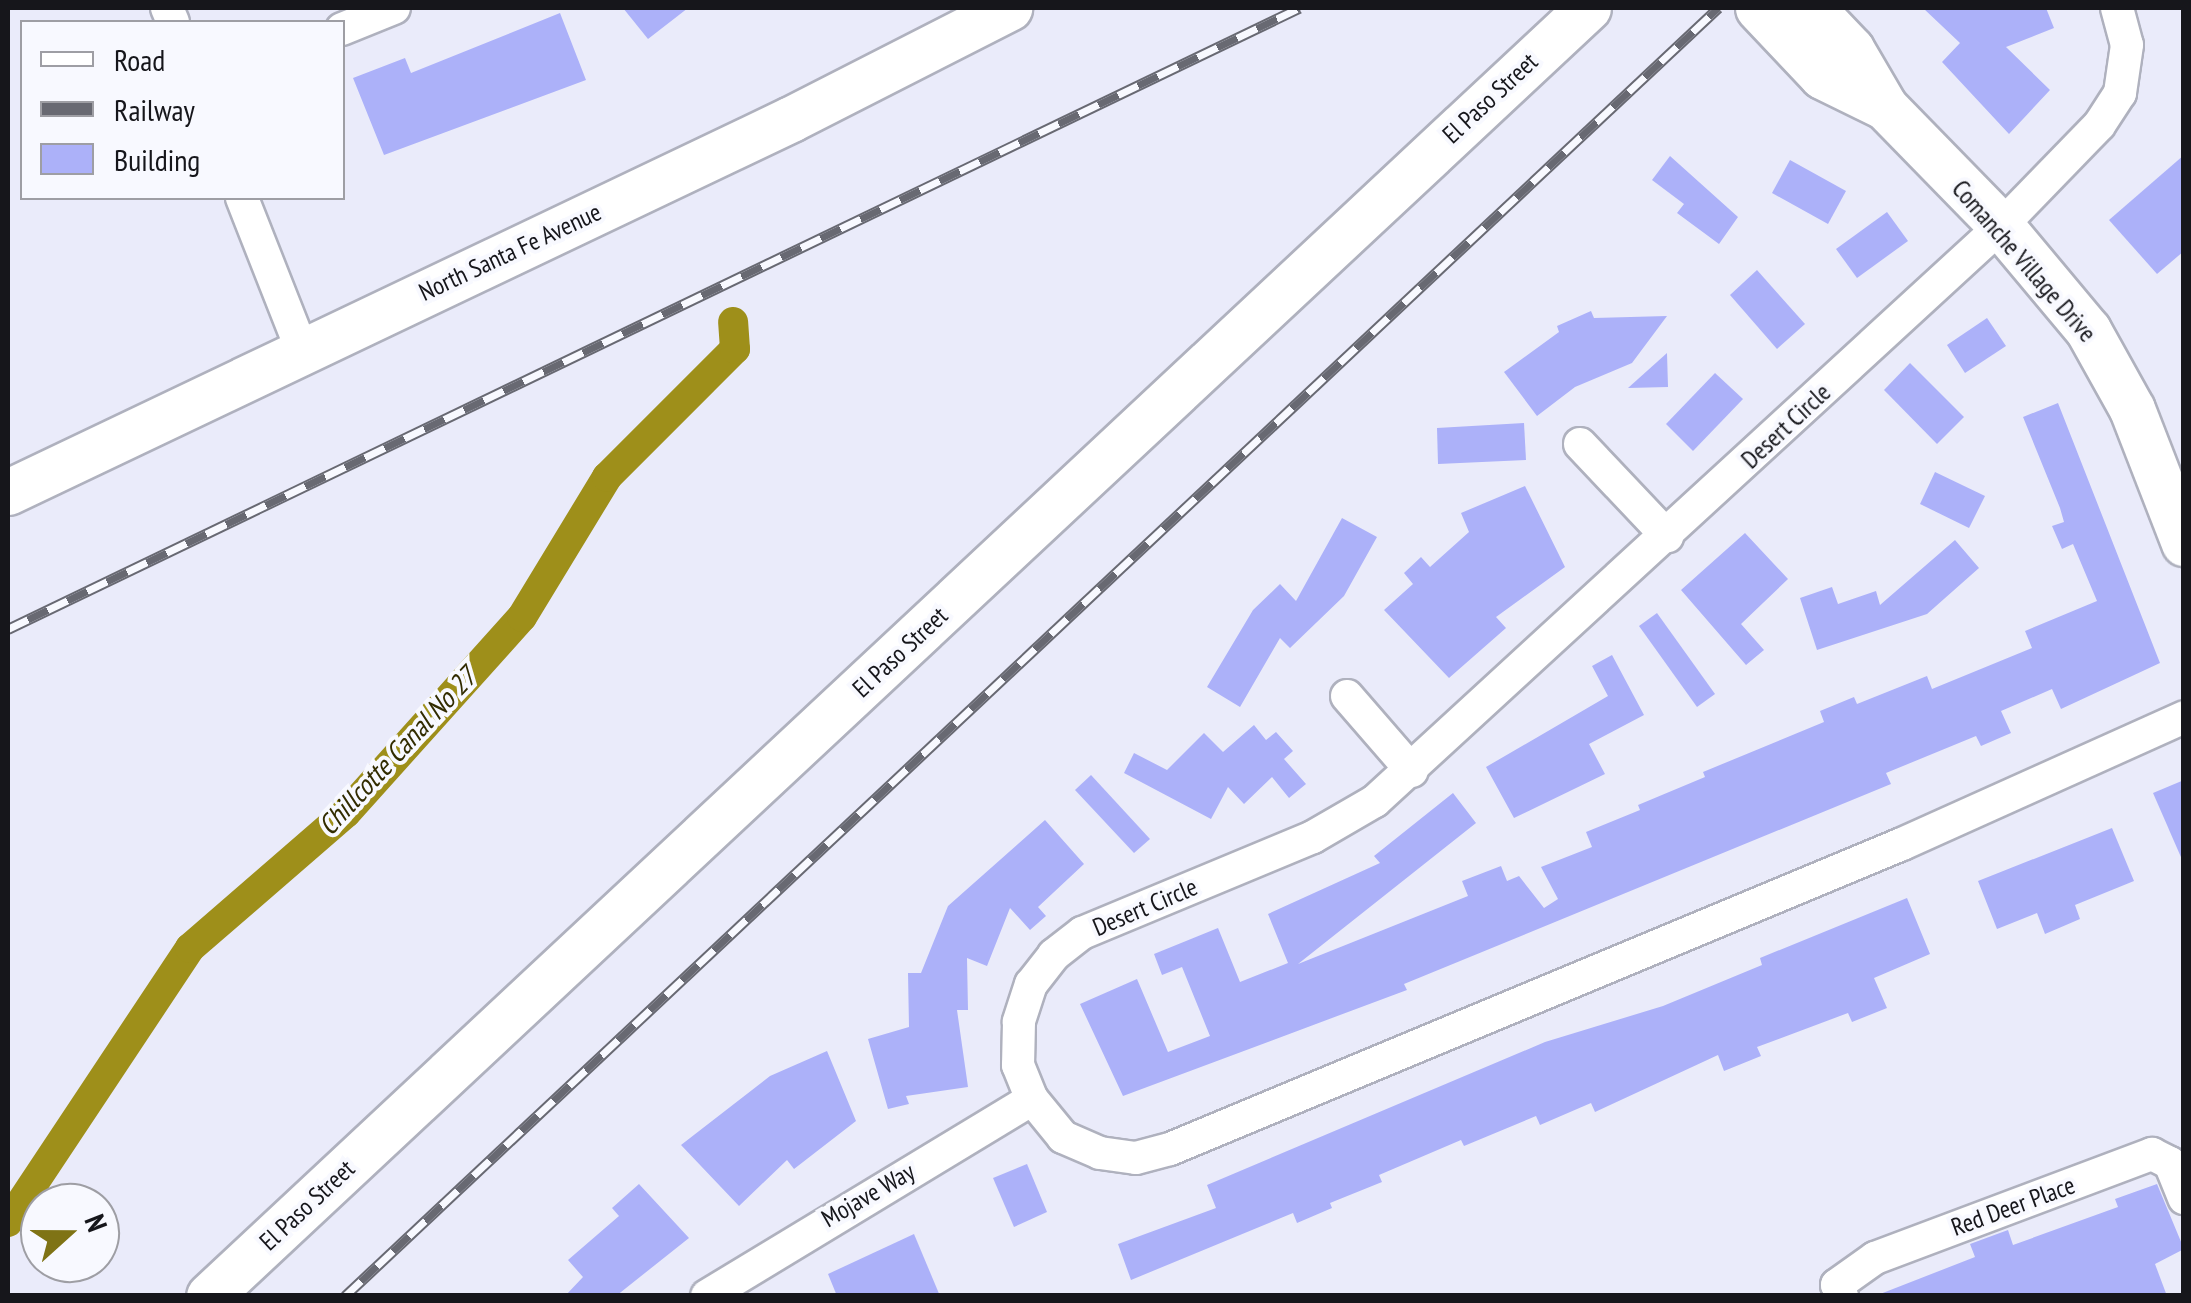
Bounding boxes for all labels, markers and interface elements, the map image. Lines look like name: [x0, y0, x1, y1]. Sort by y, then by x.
legend: [20, 20, 345, 200]
text: Road: [114, 40, 165, 79]
street label: El Paso Street: [1436, 47, 1544, 149]
text: Railway: [114, 90, 195, 129]
text: Building: [114, 140, 200, 179]
street label: Comanche Village Drive: [1945, 174, 2103, 348]
street label: North Santa Fe Avenue: [414, 197, 606, 307]
street label: Desert Circle: [1735, 377, 1837, 475]
street label: El Paso Street: [846, 601, 954, 703]
water label: Chillcotte Canal No 27: [311, 660, 483, 842]
street label: Desert Circle: [1088, 872, 1202, 942]
street label: El Paso Street: [253, 1154, 361, 1256]
street label: Mojave Way: [816, 1156, 920, 1234]
street label: Red Deer Place: [1947, 1170, 2079, 1242]
north arrow: [20, 1183, 120, 1283]
text: N: [77, 1209, 117, 1236]

